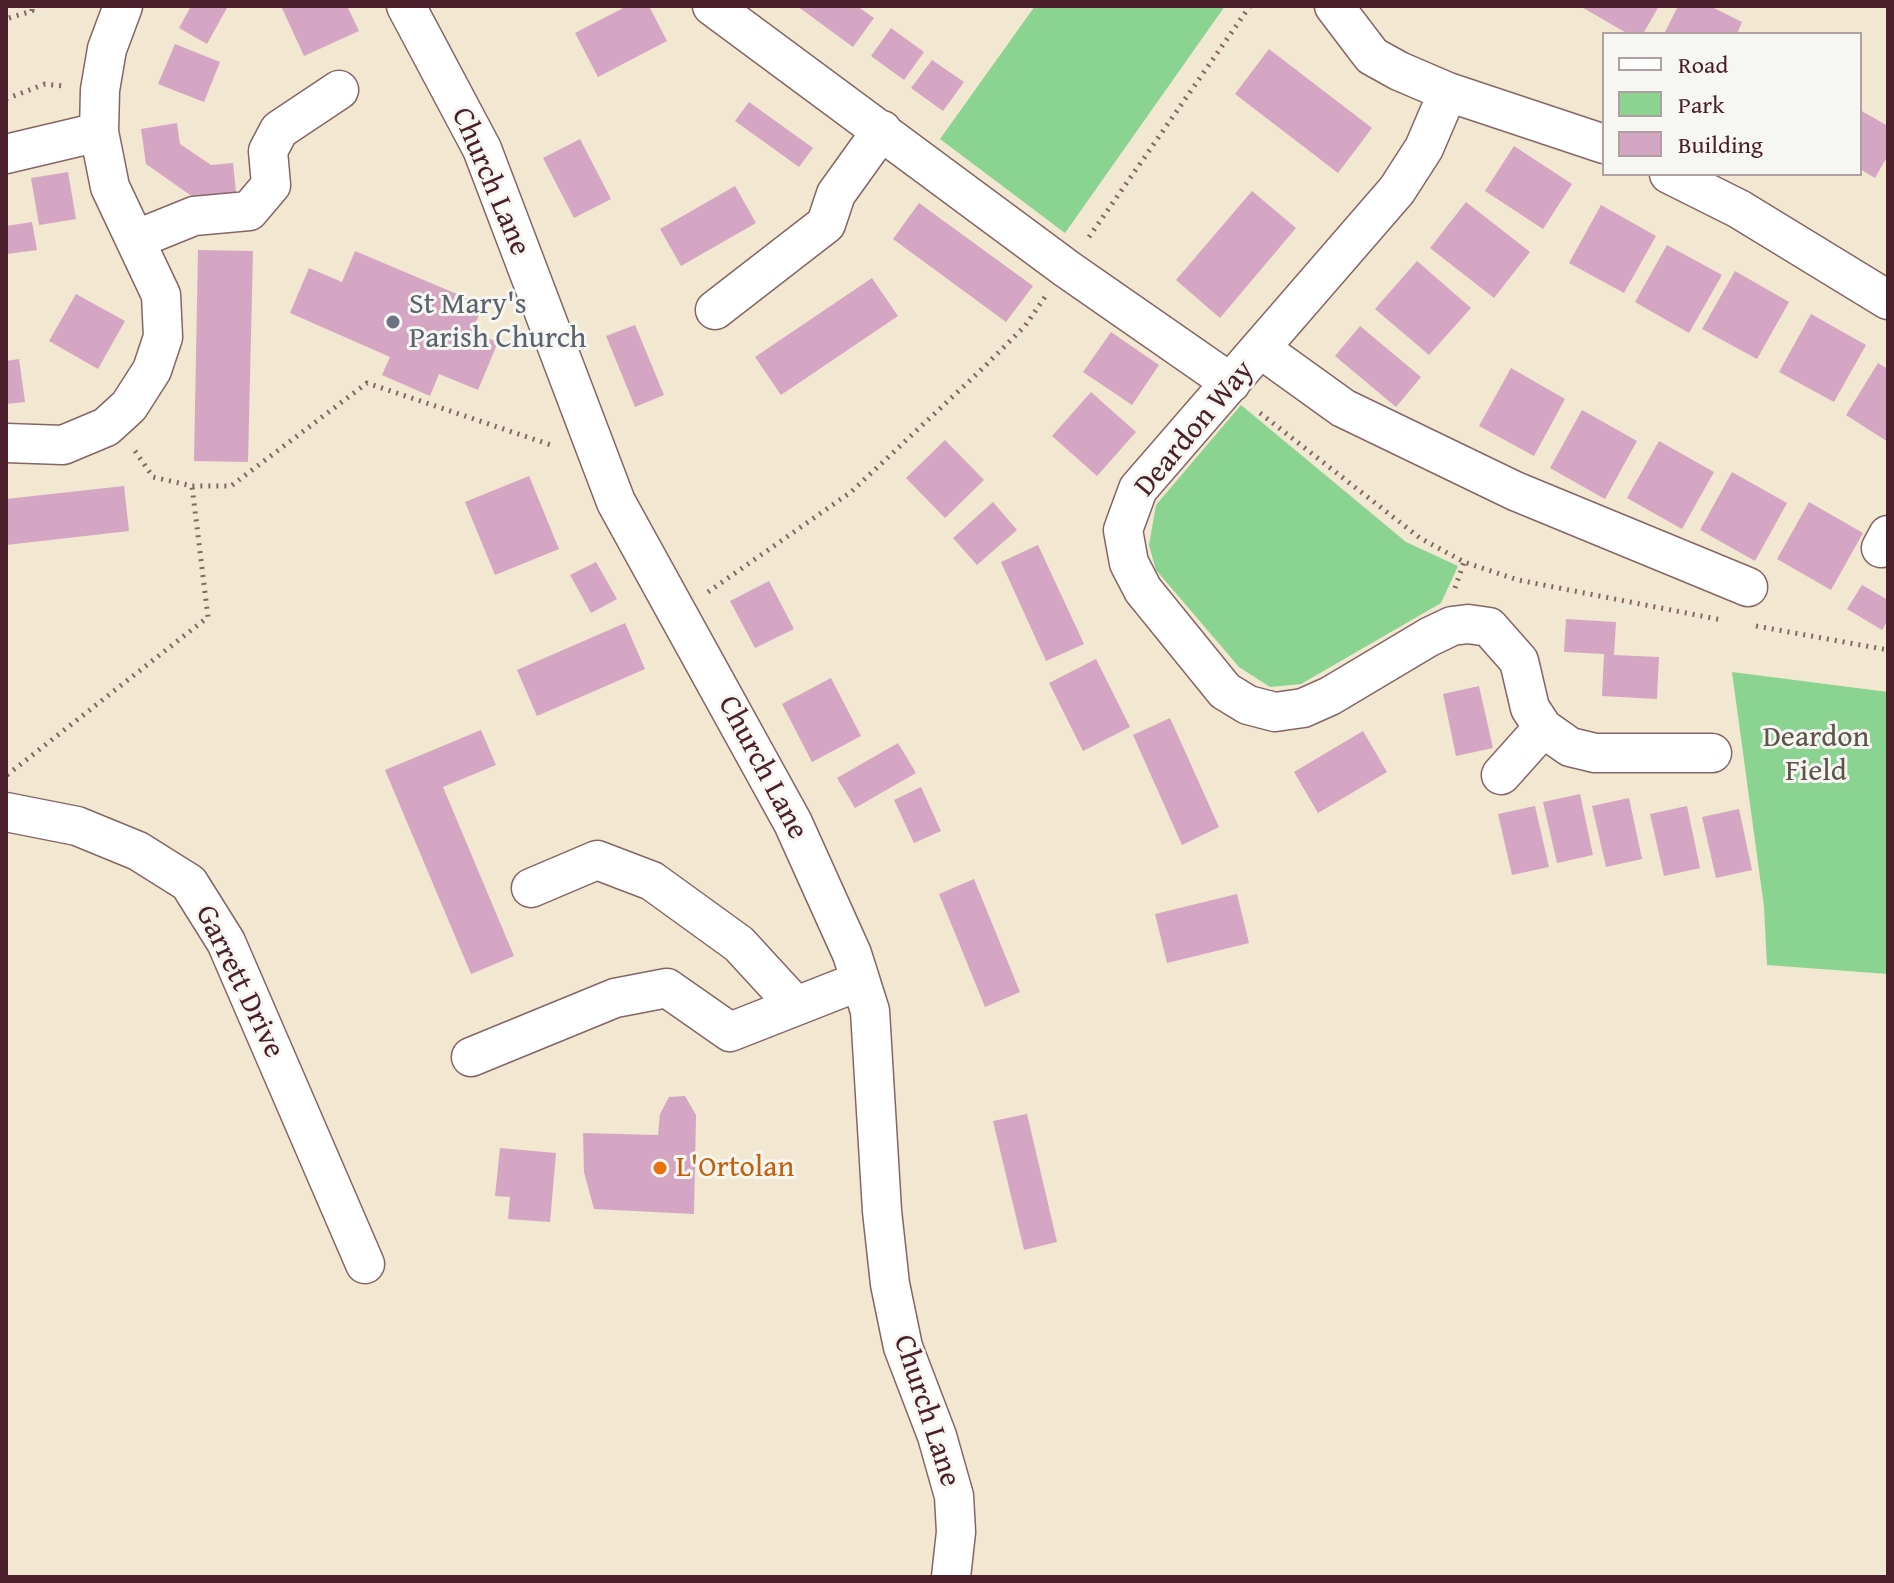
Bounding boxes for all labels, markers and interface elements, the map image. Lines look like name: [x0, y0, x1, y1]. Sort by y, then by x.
legend: [1602, 32, 1862, 176]
text: Road: [1678, 47, 1728, 82]
text: Park: [1678, 87, 1724, 122]
street label: Church Lane: [443, 103, 537, 261]
text: Building: [1678, 127, 1763, 162]
place label: St Mary's Parish Church: [409, 287, 586, 358]
marker: St Mary's Parish Church: [384, 313, 402, 331]
street label: Deardon Way: [1128, 354, 1262, 504]
street label: Church Lane: [709, 690, 815, 846]
park label: Deardon Field: [1763, 720, 1869, 790]
street label: Garrett Drive: [187, 900, 291, 1064]
place label: L'Ortolan: [676, 1150, 794, 1186]
marker: L'Ortolan: [651, 1159, 669, 1177]
street label: Church Lane: [885, 1331, 967, 1491]

